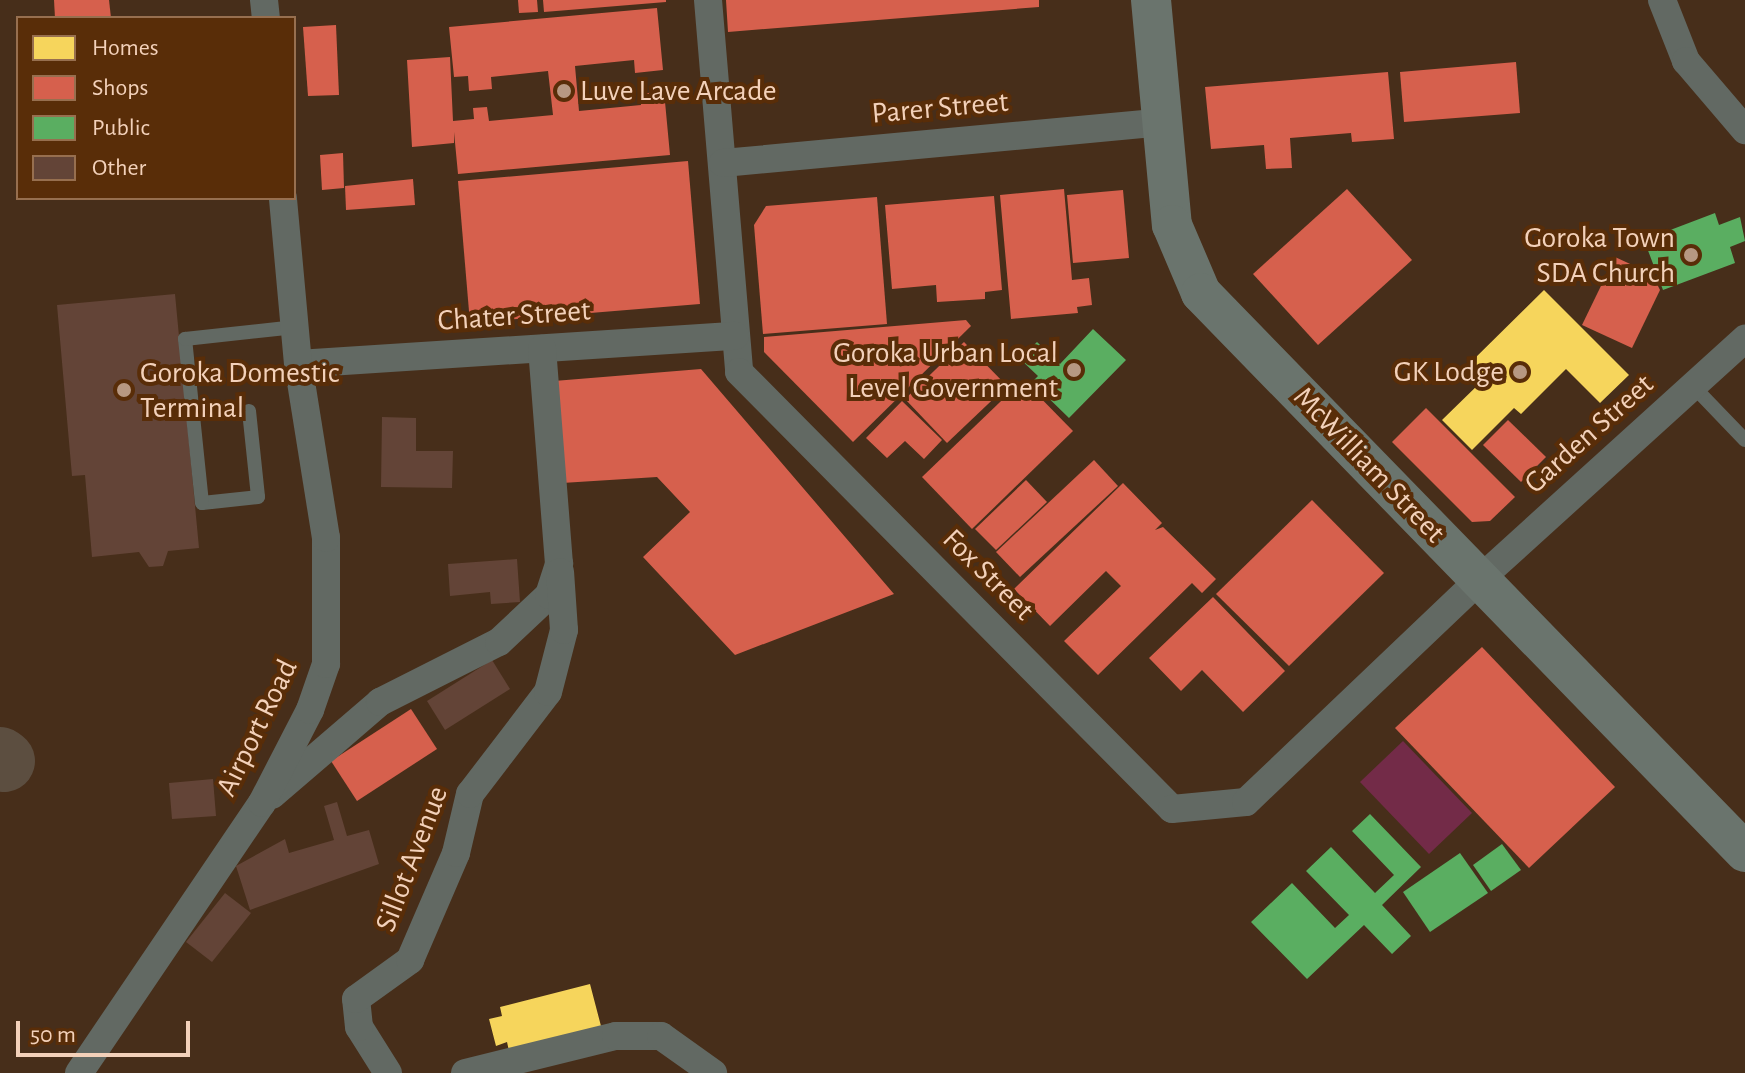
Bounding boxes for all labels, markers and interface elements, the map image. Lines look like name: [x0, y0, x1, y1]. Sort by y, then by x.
legend: [16, 16, 296, 200]
text: Homes: [92, 36, 159, 60]
place label: Luve Lave Arcade: [580, 73, 777, 109]
text: Shops: [92, 76, 148, 100]
marker: Luve Lave Arcade: [555, 82, 573, 100]
street label: Parer Street: [870, 84, 1010, 132]
text: Public: [92, 116, 150, 140]
text: Other: [92, 156, 146, 180]
place label: Goroka Town SDA Church: [1524, 220, 1675, 290]
marker: Goroka Town SDA Church: [1682, 246, 1700, 264]
street label: Chater Street: [436, 293, 592, 339]
place label: Goroka Urban Local Level Government: [833, 335, 1058, 406]
place label: GK Lodge: [1394, 354, 1504, 390]
place label: Goroka Domestic Terminal: [140, 355, 339, 426]
marker: Goroka Urban Local Level Government: [1065, 361, 1083, 379]
marker: GK Lodge: [1511, 363, 1529, 381]
street label: Garden Street: [1517, 367, 1661, 501]
street label: McWilliam Street: [1286, 379, 1452, 551]
marker: Goroka Domestic Terminal: [115, 381, 133, 399]
street label: Fox Street: [935, 522, 1041, 628]
street label: Airport Road: [208, 654, 306, 802]
street label: Sillot Avenue: [368, 781, 456, 937]
scale bar: [20, 1005, 194, 1055]
text: 50 m: [30, 1023, 76, 1047]

